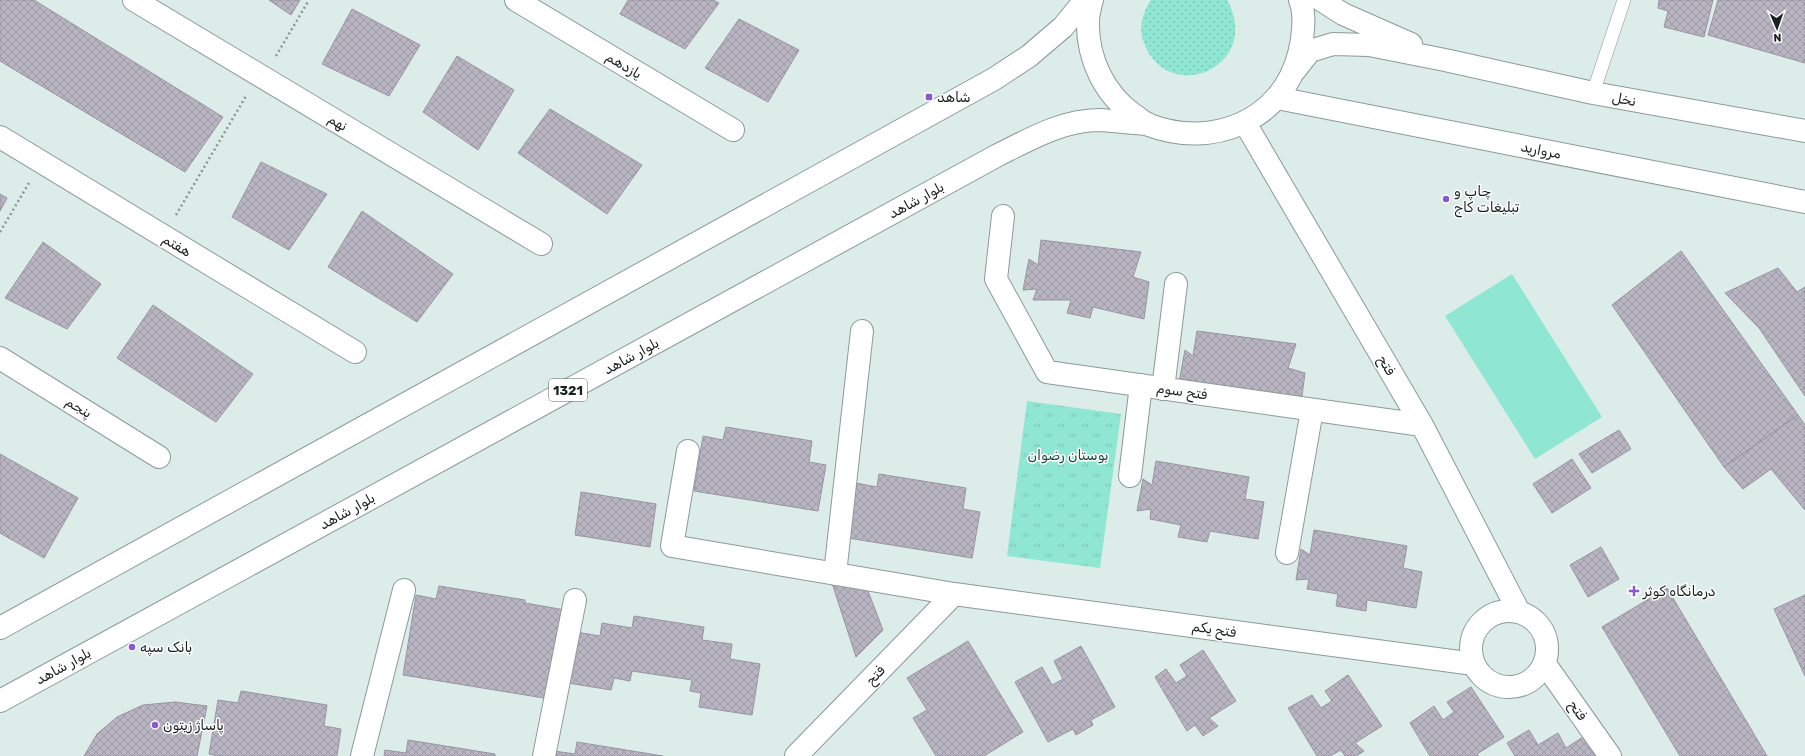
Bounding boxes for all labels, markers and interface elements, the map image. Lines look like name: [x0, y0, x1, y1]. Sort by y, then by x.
north arrow: [1757, 8, 1797, 48]
text: N: [1773, 31, 1782, 44]
street label: یازدهم: [603, 48, 645, 83]
place label: شاهد: [937, 89, 971, 106]
street label: نخل: [1610, 89, 1637, 110]
marker: شاهد: [924, 92, 934, 102]
street label: نهم: [325, 110, 351, 135]
street label: مروارید: [1519, 138, 1563, 163]
street label: بلوار شاهد: [886, 178, 947, 223]
place label: چاپ و تبلیغات کاج: [1454, 183, 1519, 218]
marker: چاپ و تبلیغات کاج: [1441, 194, 1451, 204]
street label: هفتم: [159, 230, 194, 261]
street label: بلوار شاهد: [601, 334, 662, 379]
street label: فتح: [1372, 352, 1399, 380]
road number: 1321: [549, 379, 587, 401]
street label: فتح سوم: [1155, 380, 1209, 406]
street label: پنجم: [62, 393, 95, 423]
park label: بوستان رضوان: [1028, 447, 1108, 464]
street label: بلوار شاهد: [317, 489, 378, 534]
place label: درمانگاه کوثر: [1642, 583, 1716, 600]
marker: درمانگاه کوثر: [1628, 585, 1640, 597]
street label: فتح یکم: [1190, 618, 1238, 643]
place label: بانک سپه: [140, 639, 192, 657]
marker: بانک سپه: [127, 642, 137, 652]
street label: بلوار شاهد: [33, 644, 94, 689]
street label: فتح: [862, 662, 890, 690]
street label: فتح: [1563, 697, 1591, 725]
place label: پاساژ زیتون: [163, 717, 224, 735]
marker: پاساژ زیتون: [150, 720, 160, 730]

